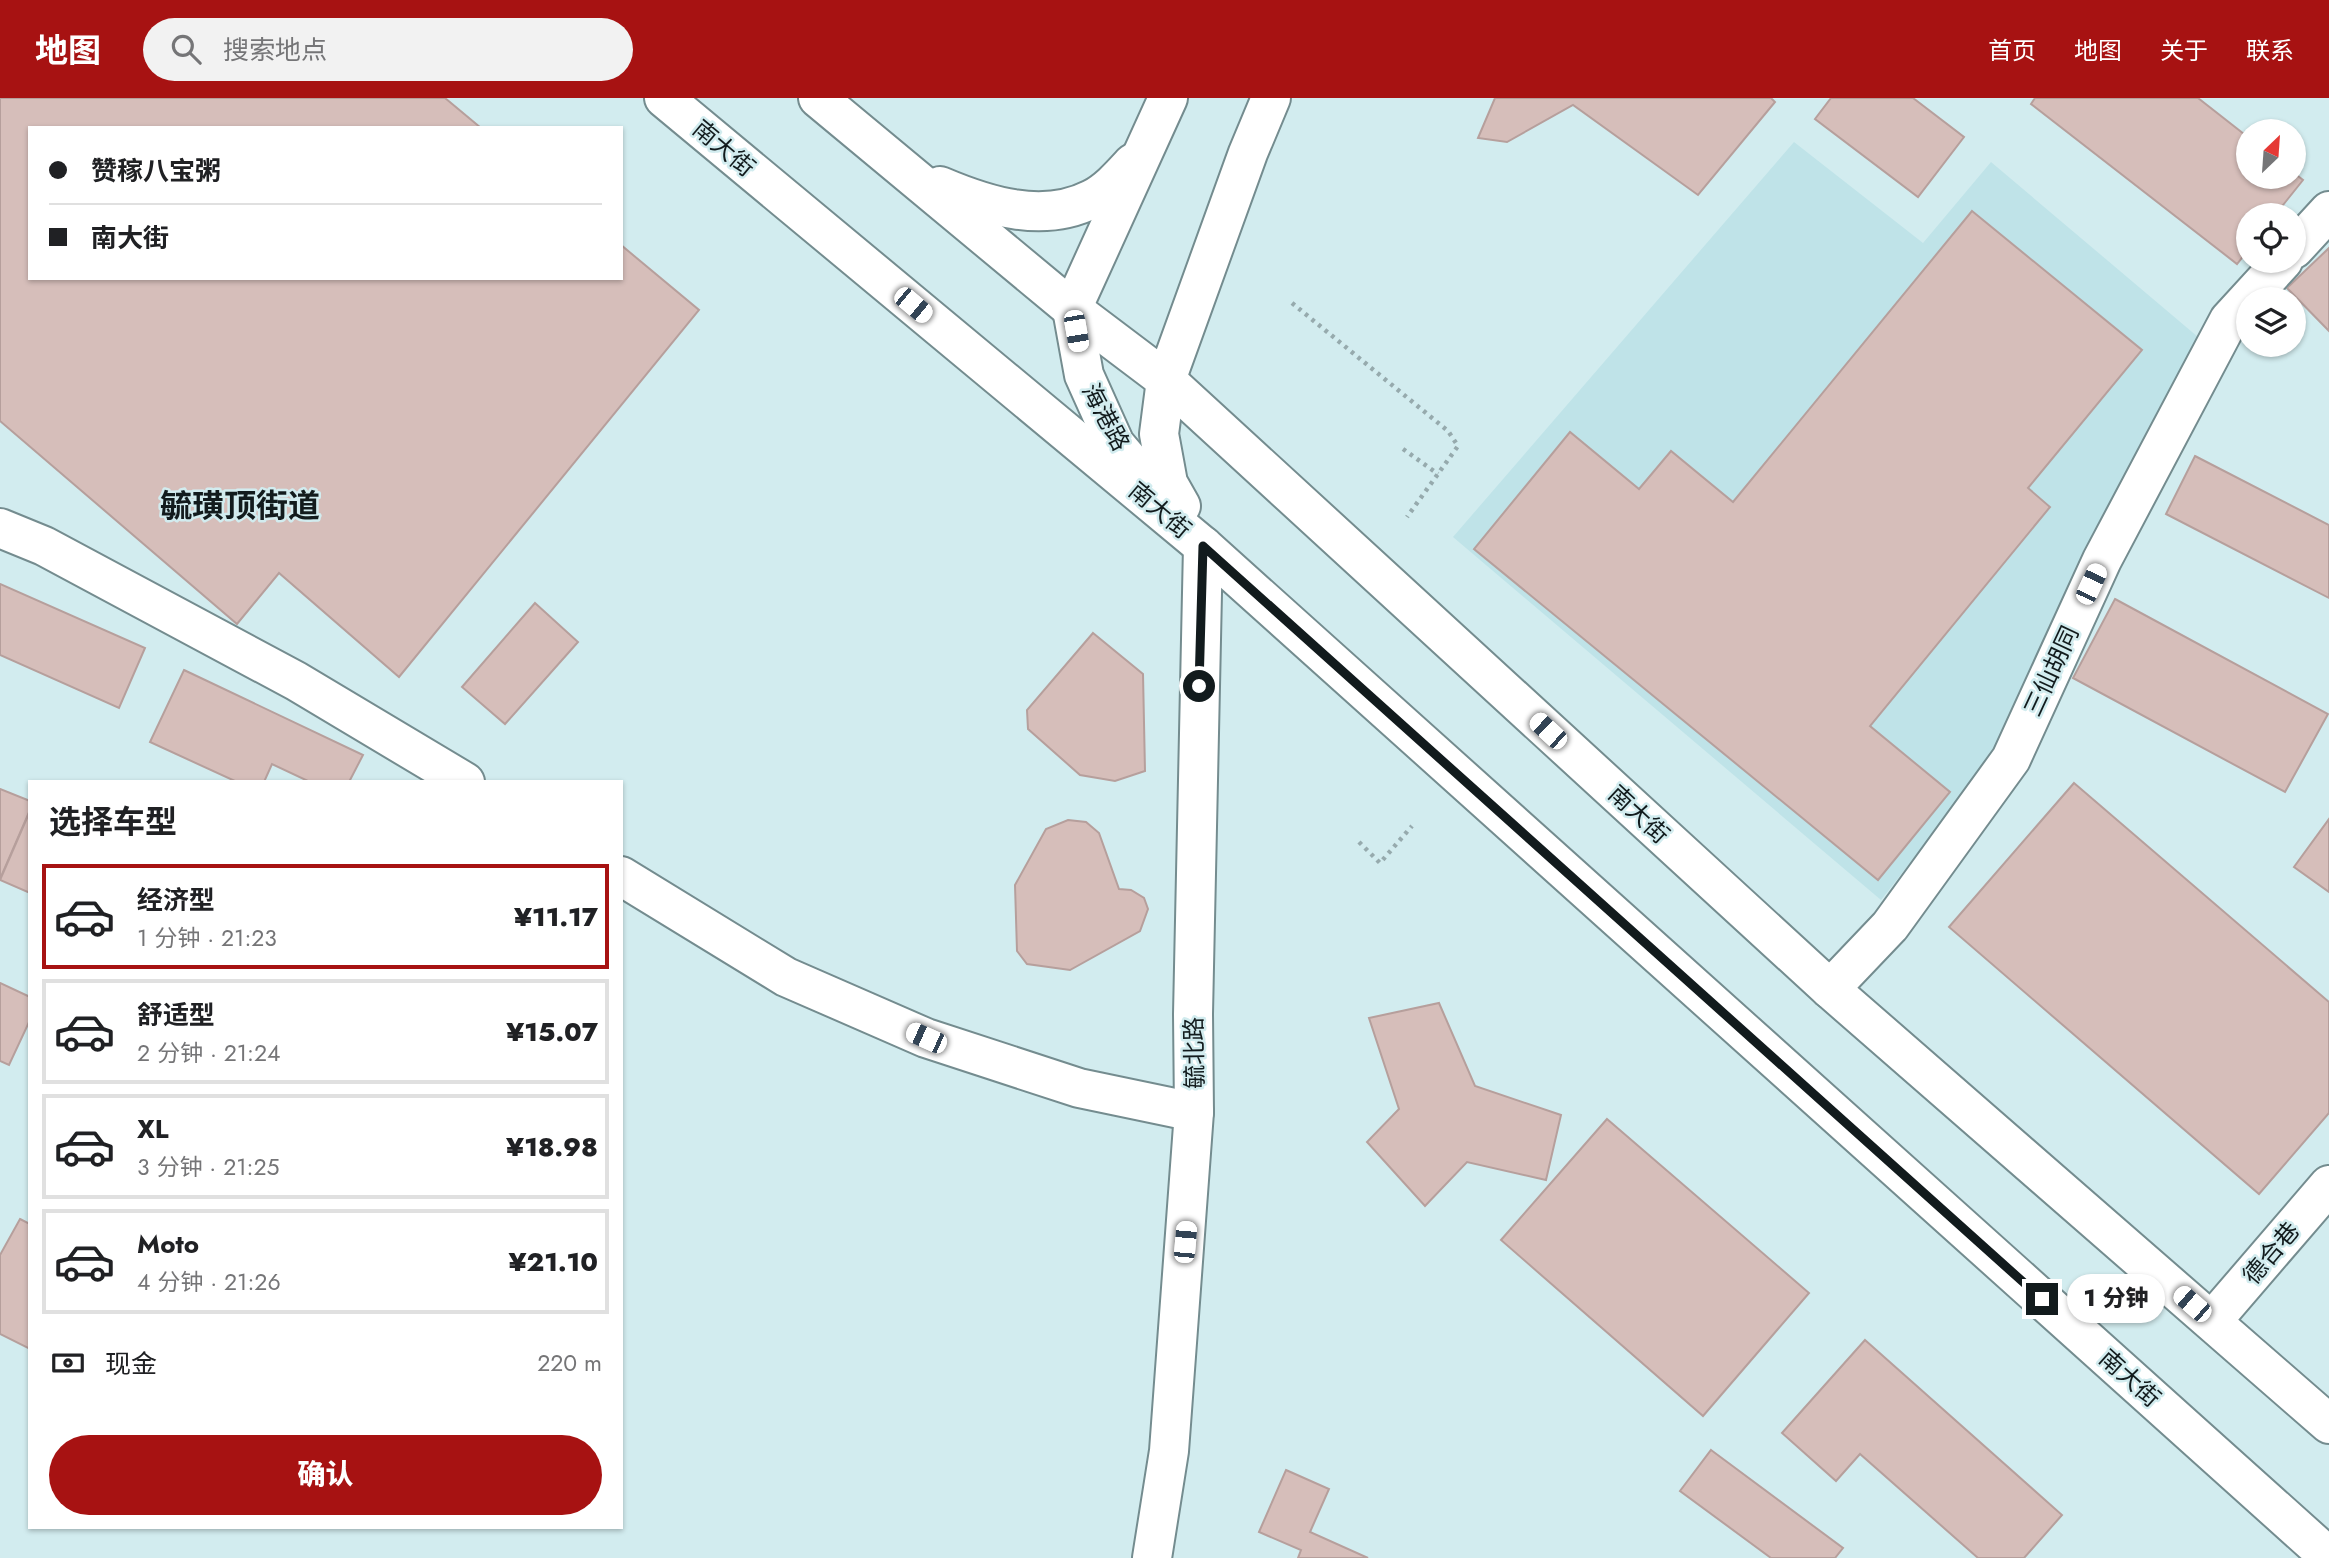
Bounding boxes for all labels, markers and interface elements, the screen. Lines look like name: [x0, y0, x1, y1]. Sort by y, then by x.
search box: [143, 18, 633, 81]
text: 地图: [35, 27, 101, 74]
icon: search: [167, 30, 205, 68]
text: 搜索地点: [223, 31, 327, 69]
text: 首页: [1988, 33, 2036, 68]
text: 地图: [2074, 33, 2122, 68]
text: 关于: [2160, 33, 2208, 68]
text: 联系: [2246, 33, 2294, 68]
street label: 南大街: [685, 111, 763, 185]
north arrow: [2236, 119, 2306, 189]
map controls: [2236, 119, 2306, 357]
text: 赞稼八宝粥: [91, 152, 221, 190]
button: locate: [2236, 203, 2306, 273]
text: 南大街: [91, 219, 169, 257]
car: [891, 283, 936, 327]
button: layers: [2236, 287, 2306, 357]
car: [1063, 308, 1090, 354]
street label: 海港路: [1074, 377, 1138, 457]
street label: 南大街: [1121, 473, 1199, 547]
district label: 毓璜顶街道: [160, 483, 320, 529]
car: [2073, 561, 2110, 607]
street label: 三仙胡同: [2015, 620, 2087, 722]
route start: [1183, 670, 1215, 702]
car: [1526, 709, 1571, 753]
street label: 南大街: [1601, 777, 1677, 851]
text: 选择车型: [49, 799, 177, 845]
text: 经济型: [137, 881, 215, 919]
icon: car: [53, 885, 116, 948]
text: ¥11.17: [514, 898, 598, 936]
text: 1 分钟 · 21:23: [137, 921, 277, 955]
text: 舒适型: [137, 996, 215, 1034]
icon: car: [53, 1000, 116, 1063]
text: ¥15.07: [506, 1013, 598, 1051]
street label: 毓北路: [1176, 1017, 1212, 1089]
car: [903, 1020, 950, 1056]
text: 2 分钟 · 21:24: [137, 1036, 281, 1070]
text: XL: [137, 1110, 169, 1148]
icon: car: [53, 1115, 116, 1178]
text: ¥18.98: [506, 1128, 598, 1166]
text: 3 分钟 · 21:25: [137, 1150, 280, 1184]
street label: 德合巷: [2234, 1214, 2308, 1292]
car: [1173, 1220, 1198, 1264]
text: Moto: [137, 1225, 199, 1263]
icon: car: [53, 1230, 116, 1293]
text: ¥21.10: [509, 1243, 598, 1281]
text: 4 分钟 · 21:26: [137, 1265, 281, 1299]
callout: 1 分钟: [2066, 1274, 2164, 1324]
text: 1 分钟: [2083, 1281, 2149, 1315]
car: [2170, 1282, 2215, 1326]
route end: [2026, 1283, 2058, 1315]
street label: 南大街: [2092, 1341, 2168, 1415]
icon: cash: [49, 1344, 87, 1382]
text: 现金: [105, 1345, 157, 1383]
text: 220 m: [537, 1346, 602, 1380]
button: 确认: [49, 1435, 602, 1515]

